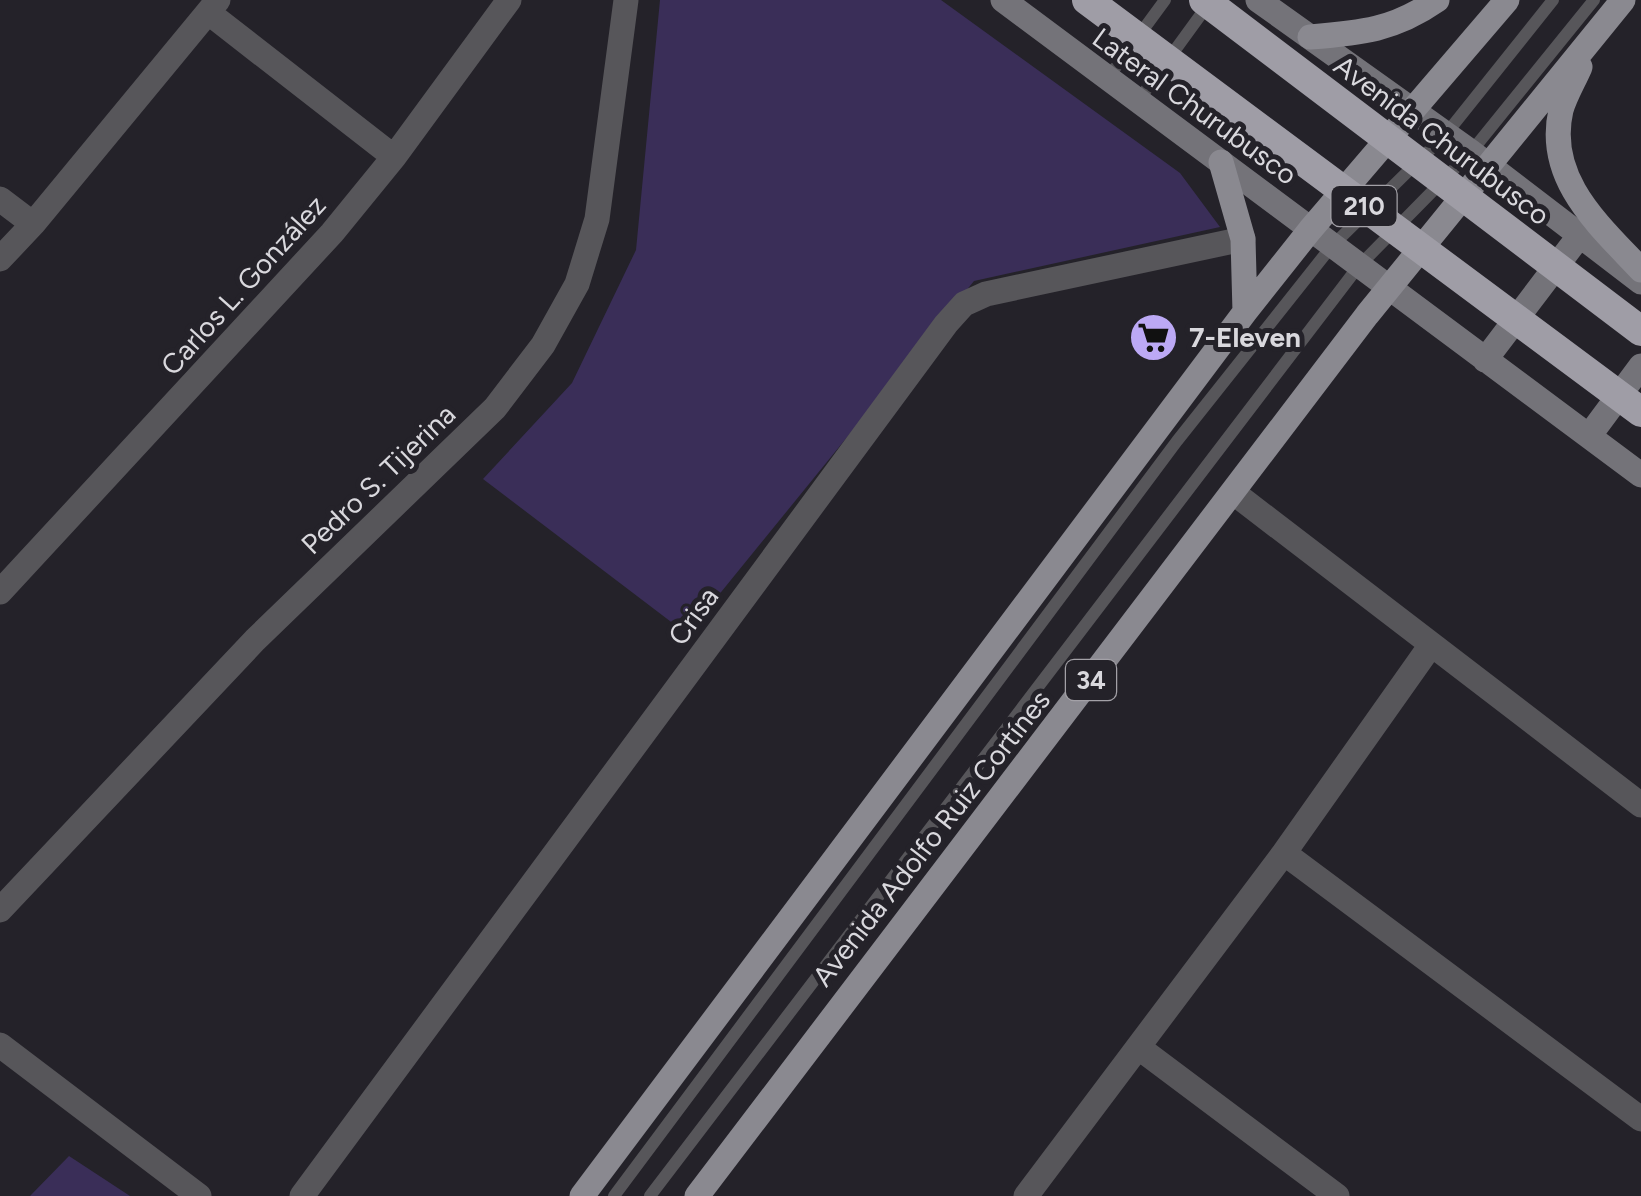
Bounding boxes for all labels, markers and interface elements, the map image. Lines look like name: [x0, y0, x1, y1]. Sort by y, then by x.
street label: Lateral Churubusco: [1086, 20, 1304, 192]
street label: Avenida Churubusco: [1328, 48, 1556, 232]
road number: 210: [1332, 186, 1396, 226]
street label: Carlos L. González: [153, 188, 333, 382]
supermarket icon: 7-Eleven: [1128, 311, 1180, 363]
place label: 7-Eleven: [1189, 320, 1301, 354]
street label: Pedro S. Tijerina: [294, 397, 462, 561]
street label: Crisa: [661, 580, 725, 652]
road number: 34: [1066, 660, 1116, 700]
street label: Avenida Adolfo Ruiz Cortínes: [805, 683, 1057, 993]

